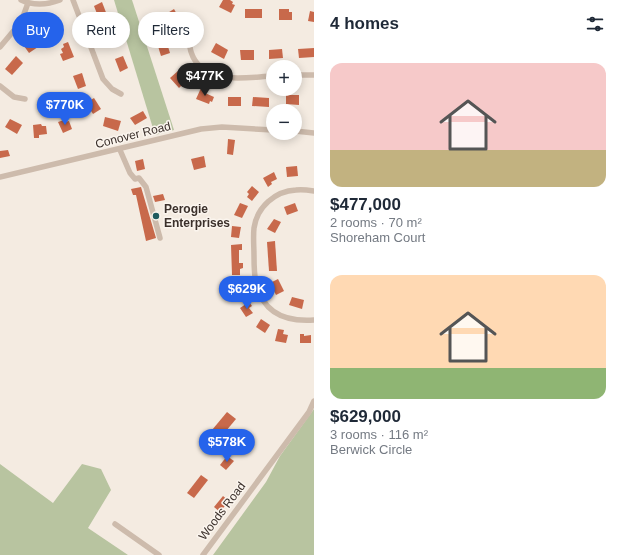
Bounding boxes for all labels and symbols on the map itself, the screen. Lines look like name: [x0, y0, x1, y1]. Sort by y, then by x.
pin: $477K: [177, 63, 233, 97]
pin: $770K: [37, 92, 93, 126]
street label: Conover Road: [94, 119, 172, 151]
place label: Perogie Enterprises: [164, 202, 230, 230]
marker: Perogie Enterprises: [151, 211, 161, 221]
pin: $629K: [219, 276, 275, 310]
pin: $578K: [199, 429, 255, 463]
street label: Woods Road: [196, 479, 248, 543]

